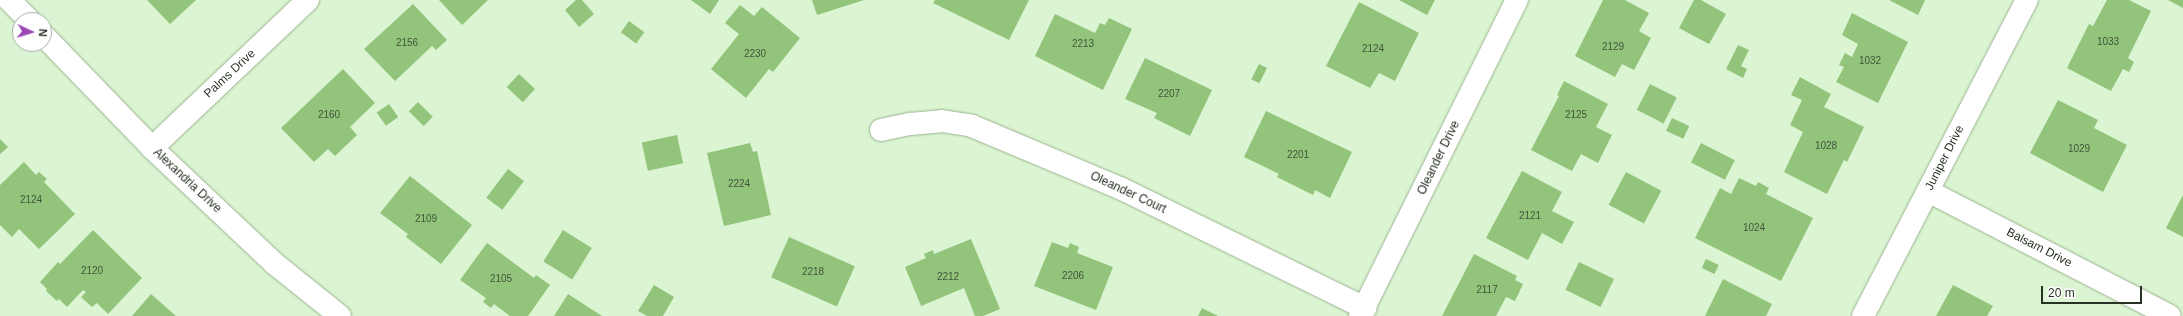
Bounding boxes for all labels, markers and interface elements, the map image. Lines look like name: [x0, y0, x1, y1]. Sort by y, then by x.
north arrow: [12, 12, 52, 52]
text: N: [37, 28, 49, 37]
house number: 1033: [2097, 36, 2119, 48]
house number: 2156: [396, 37, 418, 49]
house number: 2213: [1072, 38, 1094, 50]
house number: 2129: [1602, 41, 1624, 53]
house number: 2124: [1362, 43, 1384, 55]
street label: Palms Drive: [201, 47, 259, 101]
house number: 2230: [744, 48, 766, 60]
house number: 1032: [1859, 55, 1881, 67]
house number: 2207: [1158, 88, 1180, 100]
house number: 2160: [318, 109, 340, 121]
house number: 2125: [1565, 109, 1587, 121]
street label: Oleander Drive: [1415, 119, 1463, 197]
street label: Juniper Drive: [1923, 123, 1967, 193]
house number: 1028: [1815, 140, 1837, 152]
house number: 1029: [2068, 143, 2090, 155]
street label: Alexandria Drive: [150, 146, 224, 216]
house number: 2201: [1287, 149, 1309, 161]
street label: Oleander Court: [1088, 169, 1168, 217]
house number: 2224: [728, 178, 750, 190]
house number: 2124: [20, 194, 42, 206]
house number: 2121: [1519, 210, 1541, 222]
house number: 2109: [415, 213, 437, 225]
house number: 1024: [1743, 222, 1765, 234]
street label: Balsam Drive: [2004, 225, 2074, 271]
house number: 2120: [81, 265, 103, 277]
house number: 2218: [802, 266, 824, 278]
house number: 2206: [1062, 270, 1084, 282]
house number: 2212: [937, 271, 959, 283]
house number: 2105: [490, 273, 512, 285]
scale bar: [2043, 278, 2144, 304]
house number: 2117: [1476, 284, 1498, 296]
text: 20 m: [2048, 286, 2075, 300]

